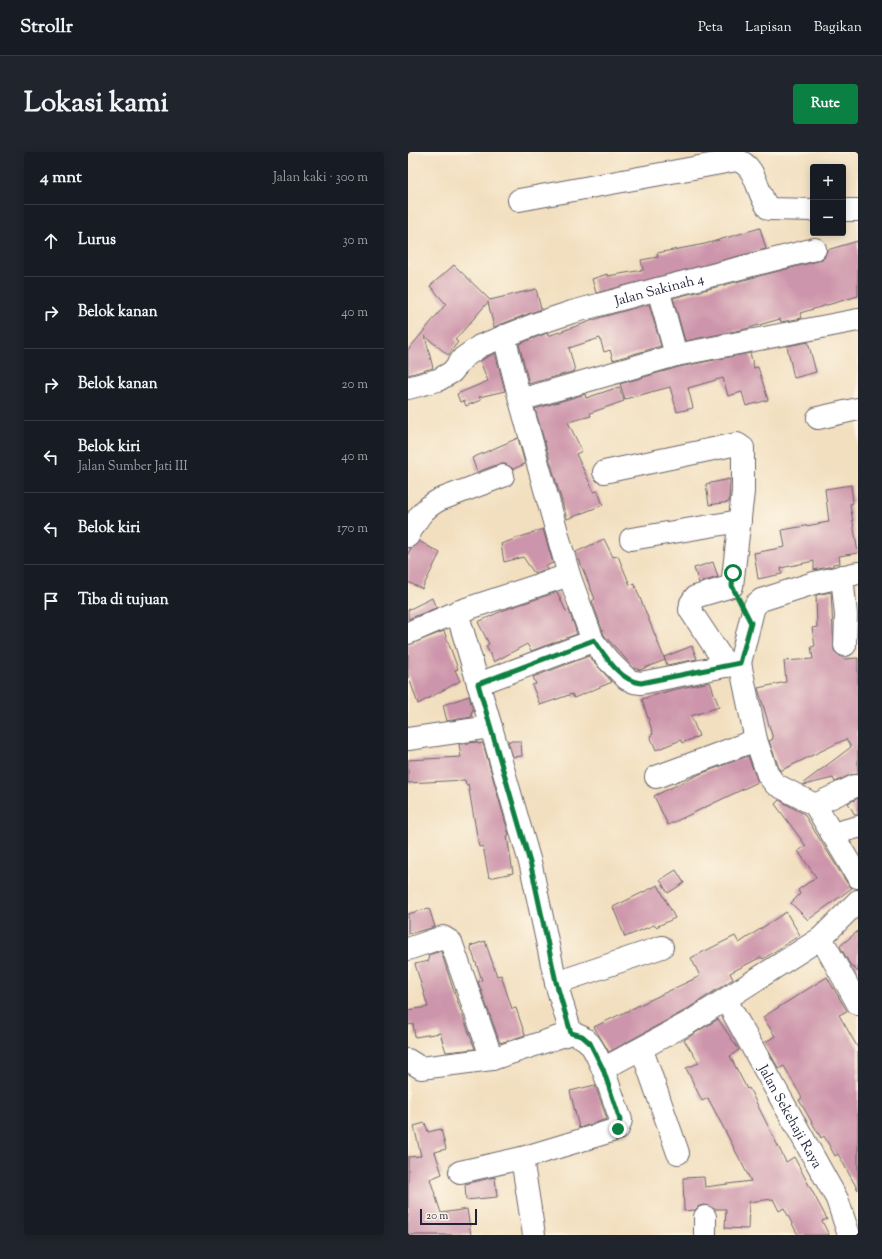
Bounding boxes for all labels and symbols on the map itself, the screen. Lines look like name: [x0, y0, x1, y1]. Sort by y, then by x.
street label: Jalan Sakinah 4: [612, 270, 706, 312]
route start: [724, 564, 742, 582]
street label: Jalan Sekehaji Raya: [752, 1061, 826, 1173]
route end: [609, 1120, 627, 1138]
scale bar: [420, 1207, 477, 1226]

